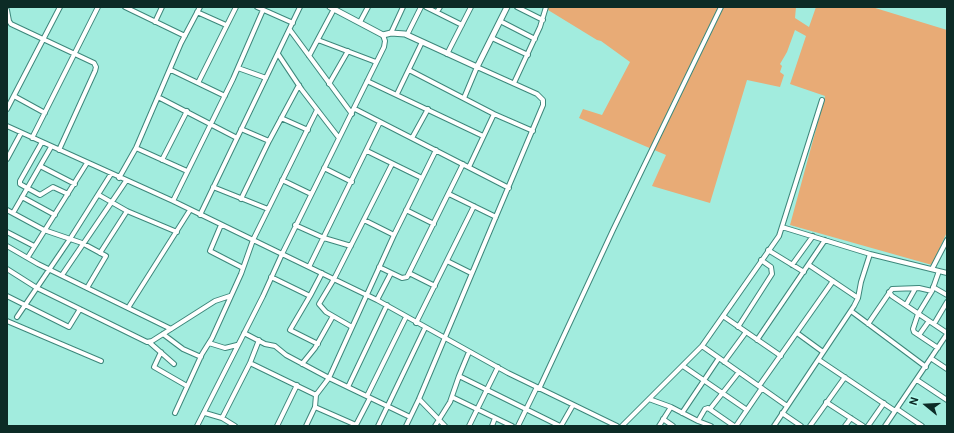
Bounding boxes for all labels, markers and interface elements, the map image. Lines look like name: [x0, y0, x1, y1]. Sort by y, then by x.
north arrow: [906, 385, 946, 425]
text: N: [907, 395, 921, 407]

